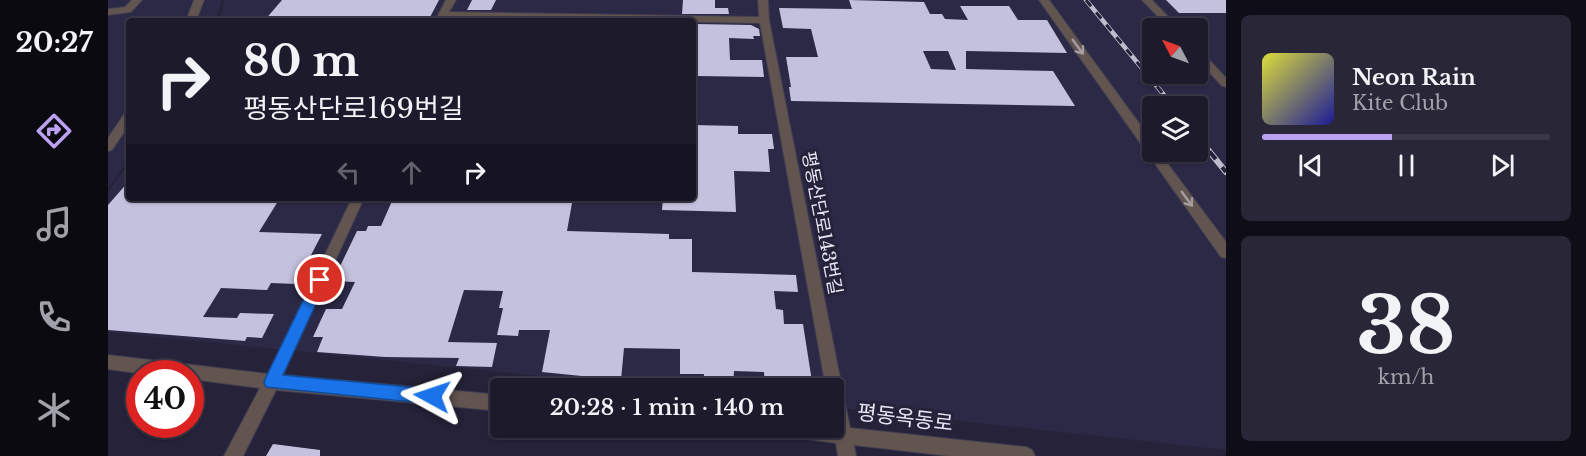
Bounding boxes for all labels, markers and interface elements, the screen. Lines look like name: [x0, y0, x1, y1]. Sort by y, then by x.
north arrow: [1142, 18, 1208, 84]
map controls: [1142, 18, 1208, 162]
text: 20:27: [15, 26, 93, 59]
text: 80 m: [243, 35, 359, 87]
one-way arrow: [1072, 39, 1084, 55]
icon: right: [144, 42, 222, 120]
text: Neon Rain: [1352, 64, 1476, 91]
text: Kite Club: [1352, 91, 1448, 115]
text: 평동산단로169번길: [243, 92, 464, 125]
button: layers: [1142, 96, 1208, 162]
icon: directions: [33, 110, 75, 152]
street label: 평동산단로143번길: [797, 149, 847, 297]
icon: previous: [1294, 149, 1327, 182]
icon: pause: [1390, 149, 1423, 182]
icon: next: [1486, 149, 1519, 182]
icon: left: [332, 156, 365, 189]
icon: ahead: [395, 156, 428, 189]
icon: right: [458, 156, 491, 189]
one-way arrow: [1181, 190, 1193, 206]
icon: music: [33, 203, 75, 245]
pin: [294, 254, 345, 305]
icon: arrive: [303, 263, 336, 296]
text: 38: [1356, 277, 1456, 374]
icon: phone: [33, 296, 75, 338]
speed limit sign: 40: [126, 360, 204, 438]
position arrow: [400, 364, 464, 428]
text: km/h: [1378, 365, 1434, 389]
icon: climate: [33, 389, 75, 431]
text: 20:28 · 1 min · 140 m: [550, 394, 784, 421]
street label: 평동옥동로: [855, 399, 955, 437]

